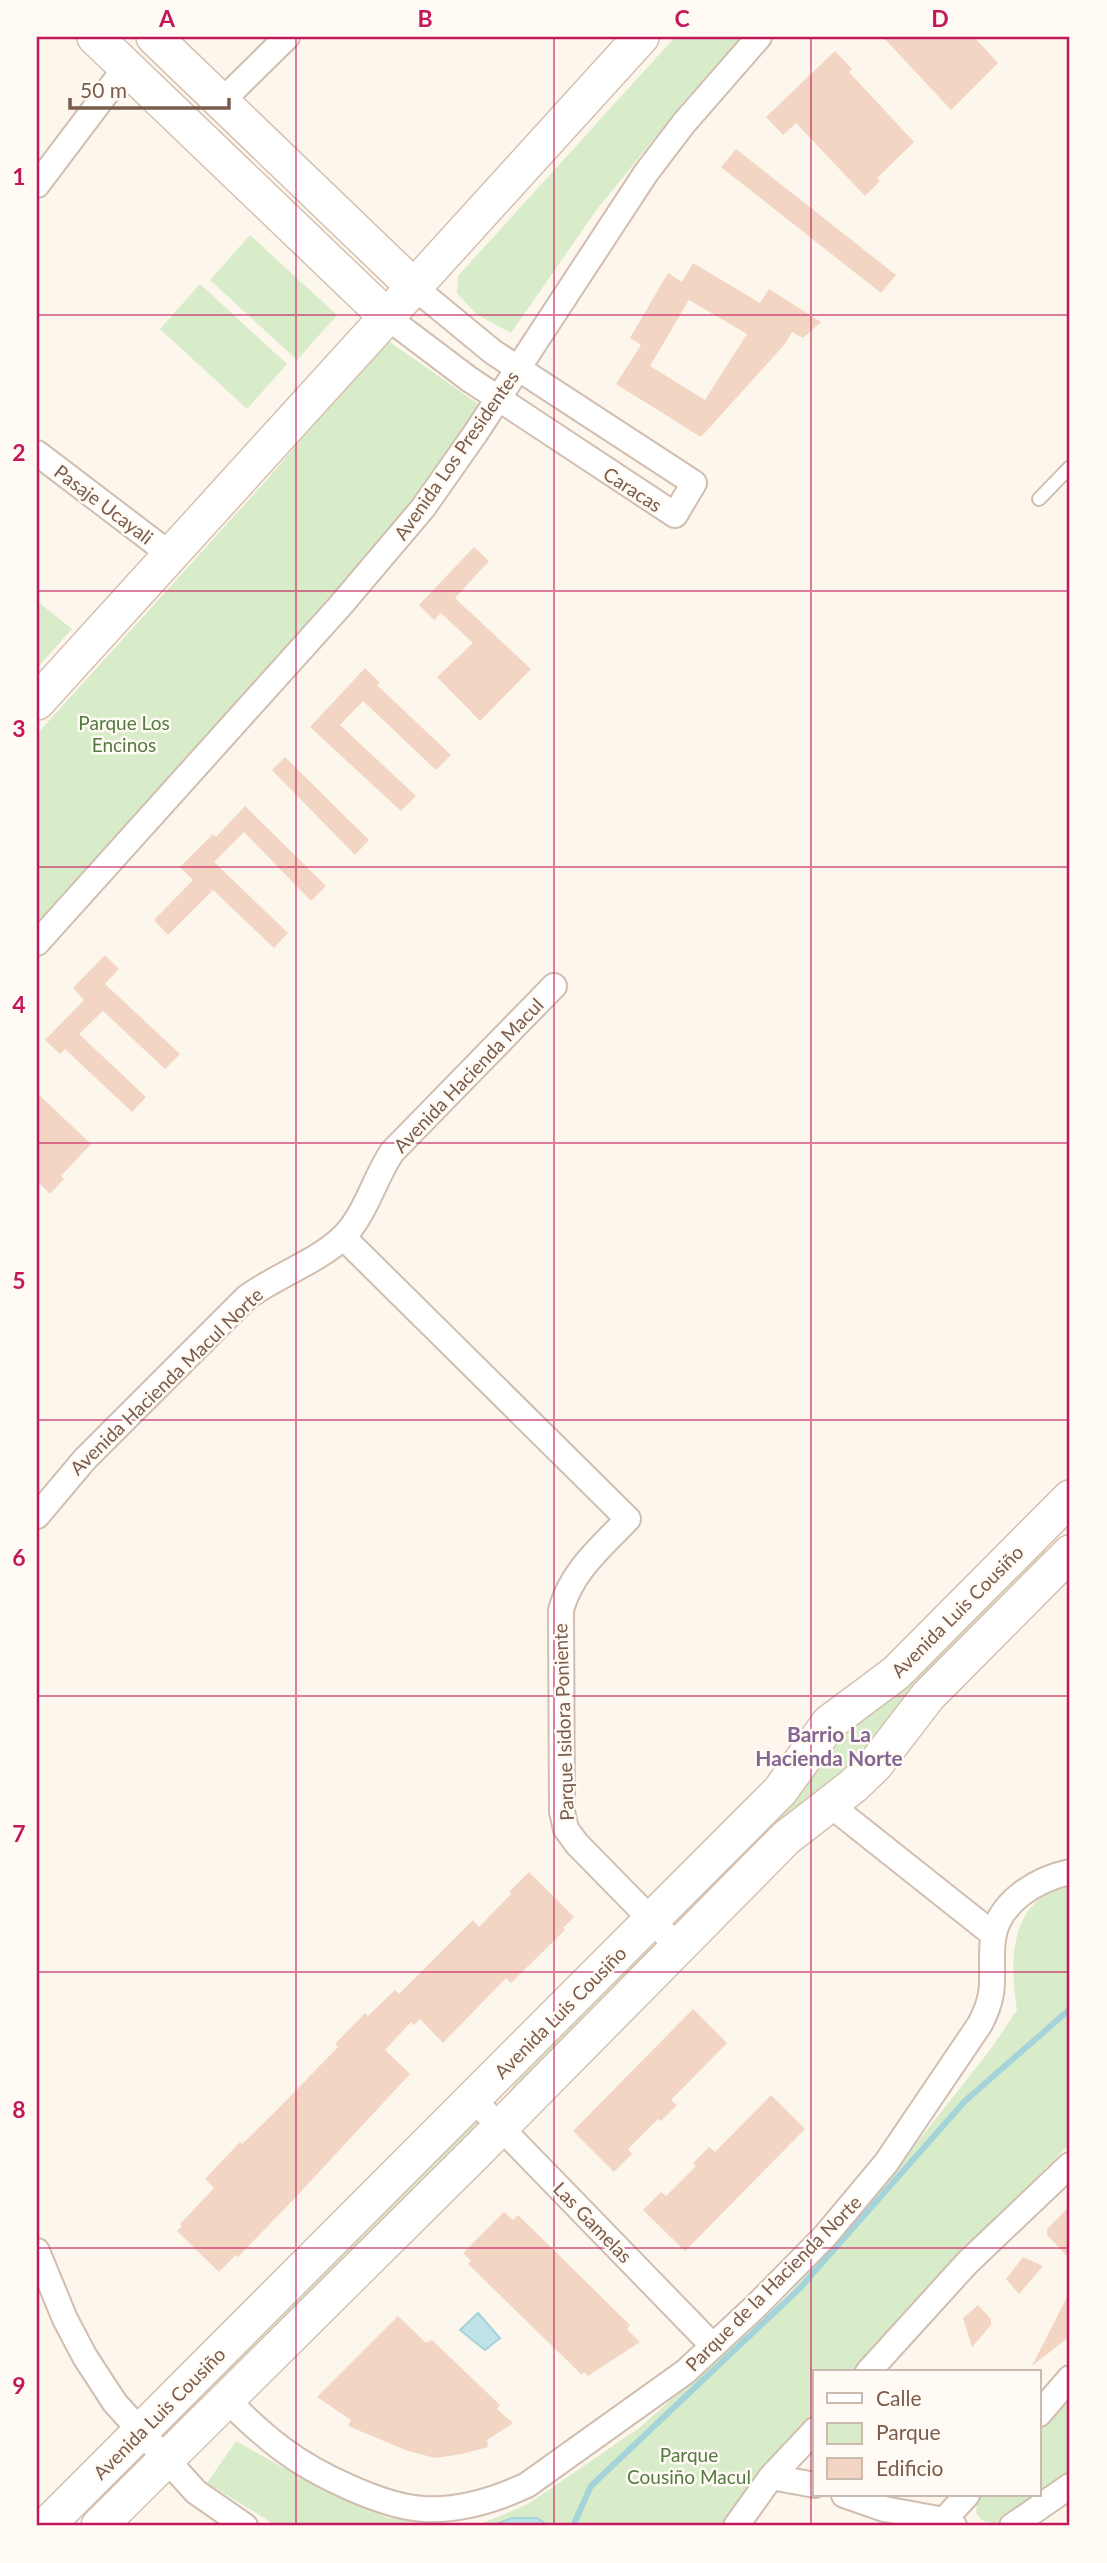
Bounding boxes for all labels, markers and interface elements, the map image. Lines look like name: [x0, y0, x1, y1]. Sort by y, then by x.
text: A: [158, 4, 176, 32]
text: B: [417, 4, 433, 32]
text: C: [674, 4, 690, 32]
text: D: [931, 4, 949, 32]
scale bar: [70, 66, 229, 110]
text: 50 m: [80, 77, 127, 102]
text: 1: [12, 162, 26, 190]
street label: Avenida Los Presidentes: [389, 366, 523, 544]
text: 2: [12, 438, 26, 466]
street label: Pasaje Ucayali: [50, 459, 158, 549]
street label: Caracas: [599, 462, 667, 516]
park label: Parque Los Encinos: [78, 711, 170, 756]
text: 3: [12, 714, 26, 742]
text: 4: [12, 990, 26, 1018]
street label: Avenida Hacienda Macul: [388, 993, 548, 1157]
text: 5: [12, 1266, 26, 1294]
street label: Avenida Hacienda Macul Norte: [65, 1283, 267, 1479]
street label: Avenida Luis Cousiño: [886, 1540, 1028, 1682]
text: 6: [12, 1543, 26, 1571]
street label: Parque Isidora Poniente: [548, 1623, 578, 1821]
district label: Barrio La Hacienda Norte: [755, 1721, 903, 1770]
text: 7: [12, 1819, 26, 1847]
street label: Avenida Luis Cousiño: [489, 1941, 631, 2083]
text: 8: [12, 2095, 26, 2123]
street label: Las Gamelas: [549, 2177, 637, 2267]
street label: Parque de la Hacienda Norte: [680, 2190, 866, 2376]
street label: Avenida Luis Cousiño: [88, 2342, 230, 2484]
legend: [813, 2370, 1040, 2496]
text: 9: [12, 2371, 26, 2399]
text: Calle: [876, 2385, 921, 2410]
text: Parque: [876, 2419, 941, 2444]
park label: Parque Cousiño Macul: [627, 2443, 751, 2488]
text: Edificio: [876, 2455, 944, 2480]

